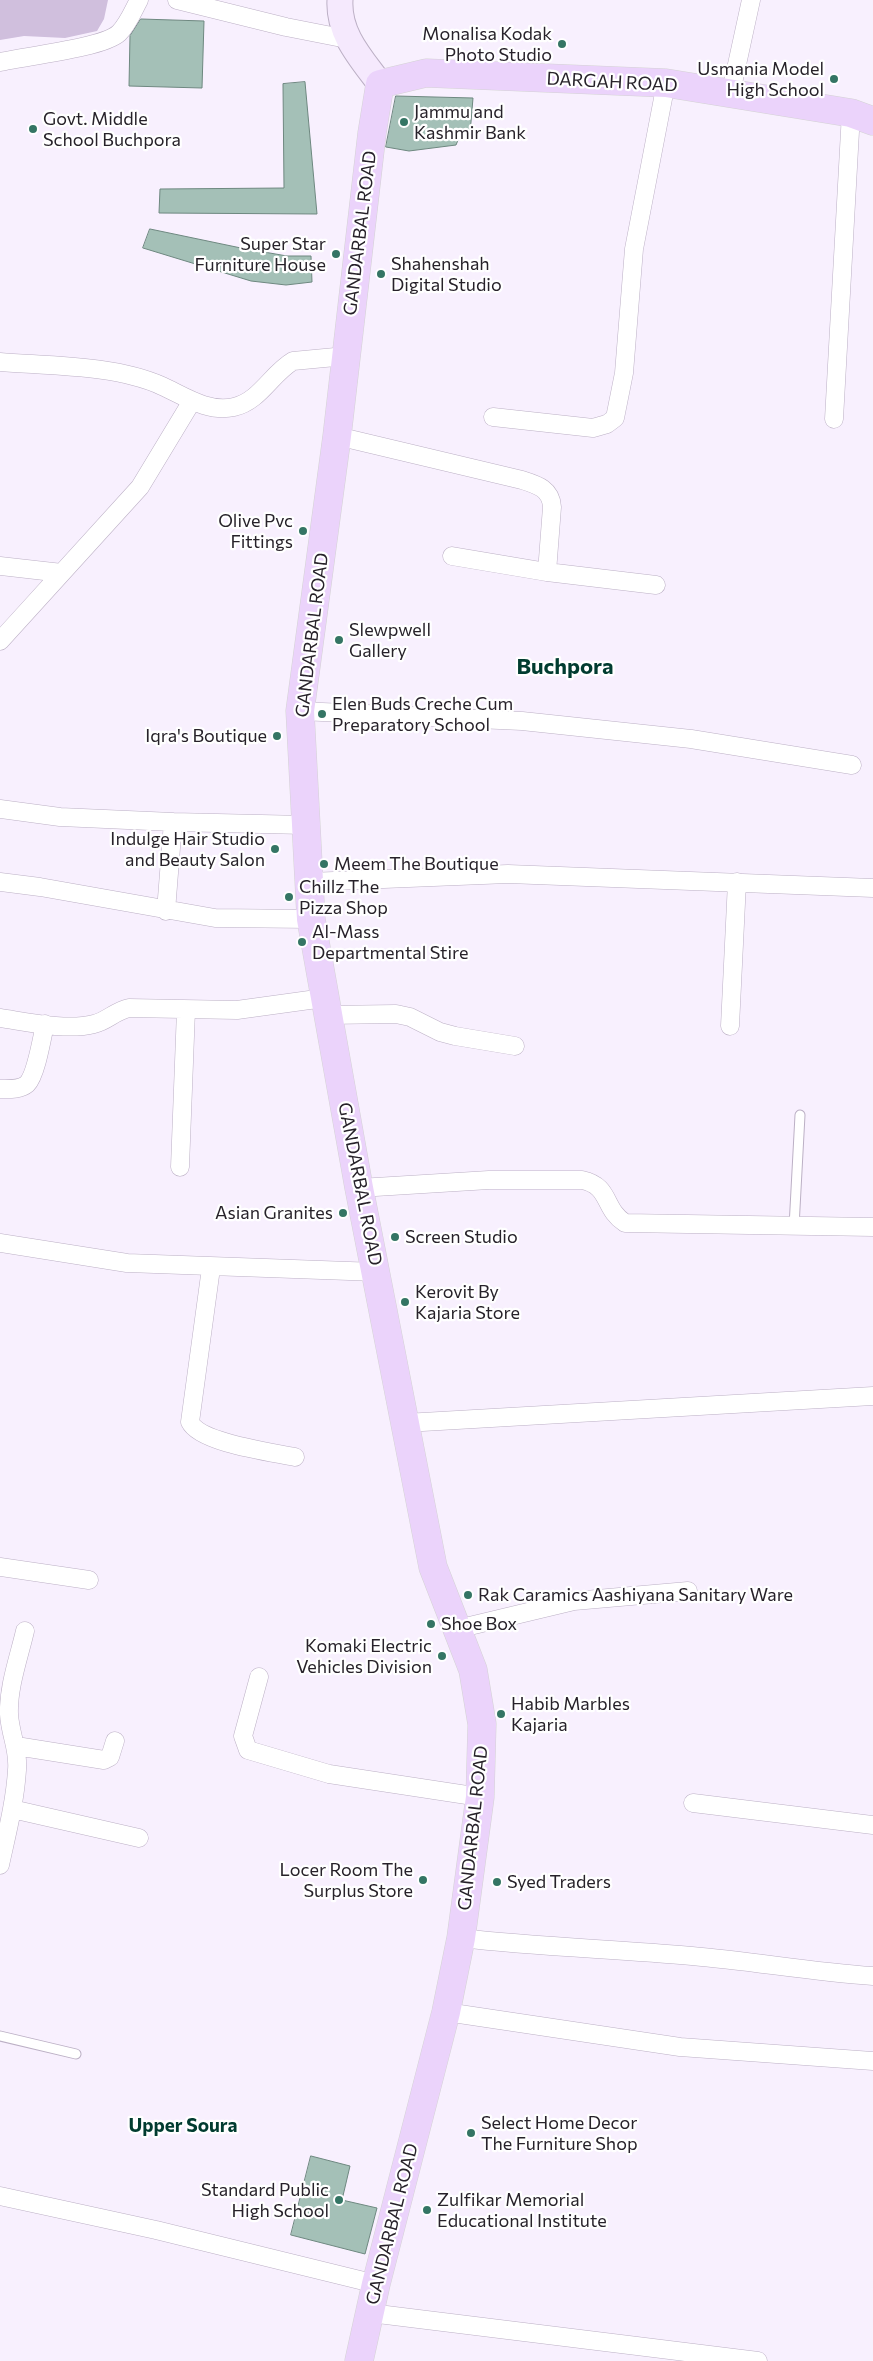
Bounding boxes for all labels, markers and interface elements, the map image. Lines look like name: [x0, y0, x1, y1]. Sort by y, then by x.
place label: Monalisa Kodak Photo Studio: [422, 23, 552, 66]
marker: Monalisa Kodak Photo Studio: [556, 38, 568, 50]
place label: Usmania Model High School: [697, 58, 824, 100]
street label: DARGAH ROAD: [546, 68, 678, 96]
marker: Usmania Model High School: [828, 73, 840, 85]
place label: Jammu and Kashmir Bank: [414, 101, 526, 144]
place label: Govt. Middle School Buchpora: [43, 108, 181, 150]
marker: Jammu and Kashmir Bank: [398, 116, 410, 128]
marker: Govt. Middle School Buchpora: [27, 123, 39, 135]
street label: GANDARBAL ROAD: [339, 149, 381, 317]
place label: Super Star Furniture House: [195, 233, 326, 276]
marker: Super Star Furniture House: [330, 248, 342, 260]
place label: Shahenshah Digital Studio: [391, 253, 502, 296]
marker: Shahenshah Digital Studio: [375, 268, 387, 280]
place label: Olive Pvc Fittings: [218, 510, 293, 552]
marker: Olive Pvc Fittings: [297, 525, 309, 537]
street label: GANDARBAL ROAD: [291, 551, 333, 719]
place label: Slewpwell Gallery: [349, 619, 431, 662]
marker: Slewpwell Gallery: [333, 634, 345, 646]
district label: Buchpora: [516, 654, 614, 680]
place label: Elen Buds Creche Cum Preparatory School: [332, 693, 513, 736]
marker: Elen Buds Creche Cum Preparatory School: [316, 708, 328, 720]
place label: Iqra's Boutique: [145, 725, 267, 747]
marker: Iqra's Boutique: [271, 730, 283, 742]
place label: Indulge Hair Studio and Beauty Salon: [110, 828, 265, 871]
marker: Indulge Hair Studio and Beauty Salon: [269, 843, 281, 855]
place label: Meem The Boutique: [334, 853, 499, 875]
marker: Meem The Boutique: [318, 858, 330, 870]
place label: Chillz The Pizza Shop: [299, 876, 388, 919]
marker: Chillz The Pizza Shop: [283, 891, 295, 903]
place label: Al-Mass Departmental Stire: [312, 921, 468, 964]
marker: Al-Mass Departmental Stire: [296, 936, 308, 948]
street label: GANDARBAL ROAD: [334, 1101, 386, 1267]
place label: Asian Granites: [215, 1202, 333, 1224]
marker: Asian Granites: [337, 1207, 349, 1219]
place label: Screen Studio: [405, 1226, 518, 1248]
marker: Screen Studio: [389, 1231, 401, 1243]
place label: Kerovit By Kajaria Store: [415, 1281, 520, 1324]
marker: Kerovit By Kajaria Store: [399, 1296, 411, 1308]
place label: Rak Caramics Aashiyana Sanitary Ware: [478, 1584, 793, 1606]
marker: Rak Caramics Aashiyana Sanitary Ware: [462, 1589, 474, 1601]
place label: Shoe Box: [441, 1613, 517, 1635]
marker: Shoe Box: [425, 1618, 437, 1630]
place label: Komaki Electric Vehicles Division: [296, 1635, 432, 1678]
marker: Komaki Electric Vehicles Division: [436, 1650, 448, 1662]
place label: Habib Marbles Kajaria: [511, 1693, 630, 1736]
marker: Habib Marbles Kajaria: [495, 1708, 507, 1720]
street label: GANDARBAL ROAD: [454, 1744, 492, 1912]
place label: Locer Room The Surplus Store: [279, 1859, 413, 1902]
place label: Syed Traders: [507, 1871, 611, 1893]
marker: Locer Room The Surplus Store: [417, 1874, 429, 1886]
marker: Syed Traders: [491, 1876, 503, 1888]
place label: Select Home Decor The Furniture Shop: [481, 2112, 638, 2154]
district label: Upper Soura: [128, 2115, 238, 2137]
marker: Select Home Decor The Furniture Shop: [465, 2127, 477, 2139]
street label: GANDARBAL ROAD: [361, 2141, 423, 2307]
place label: Standard Public High School: [201, 2179, 329, 2222]
place label: Zulfikar Memorial Educational Institute: [437, 2189, 607, 2232]
marker: Standard Public High School: [333, 2194, 345, 2206]
marker: Zulfikar Memorial Educational Institute: [421, 2204, 433, 2216]

